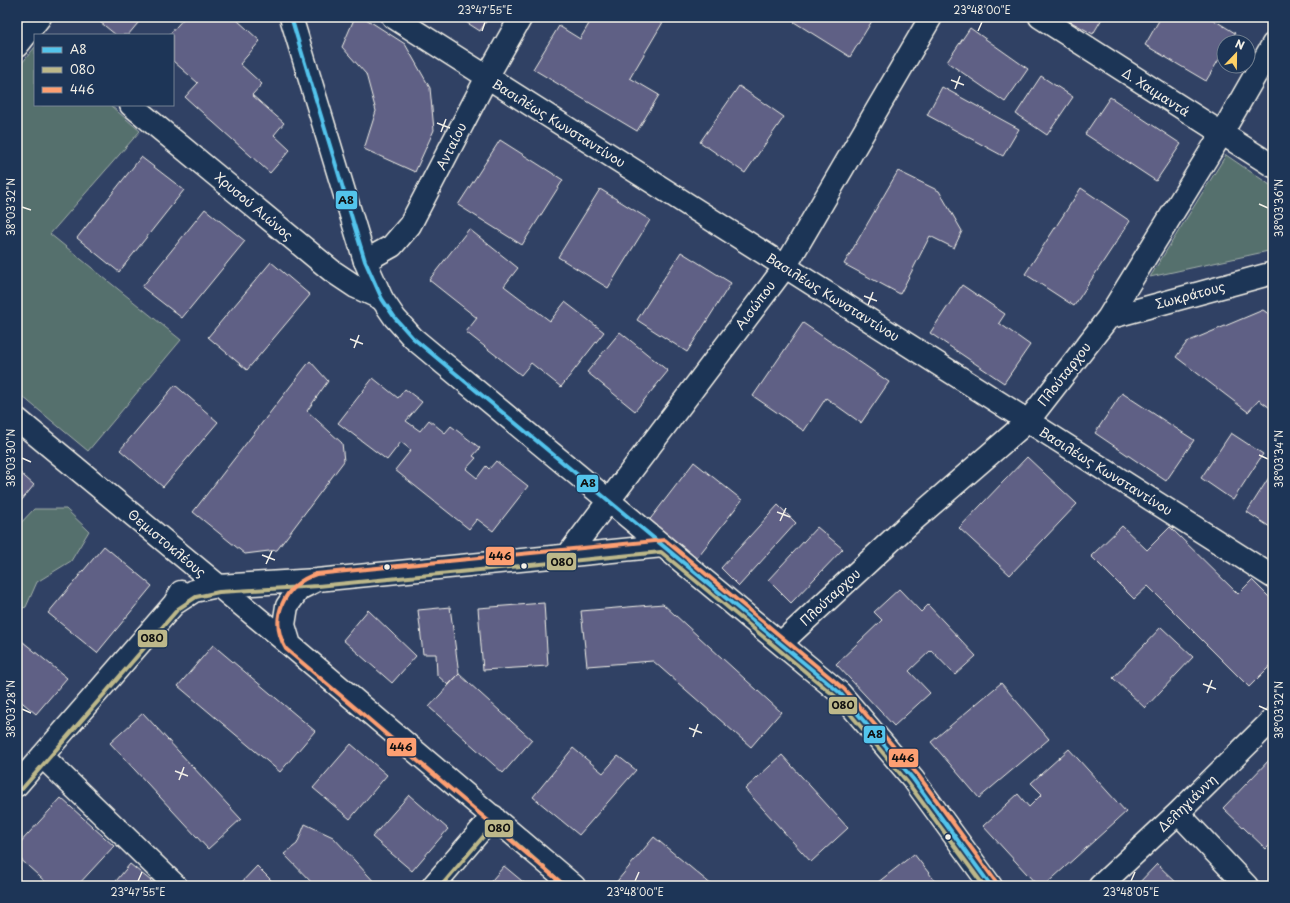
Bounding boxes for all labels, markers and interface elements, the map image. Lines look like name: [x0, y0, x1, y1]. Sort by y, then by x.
text: 23°47'55"E: [458, 2, 512, 17]
text: 23°48'00"E: [953, 2, 1011, 17]
legend: [34, 34, 174, 106]
north arrow: [1216, 34, 1256, 74]
text: N: [1233, 35, 1247, 54]
text: A8: [70, 40, 87, 58]
text: 080: [70, 60, 95, 78]
street label: Δ. Χαιμαντά: [1119, 63, 1194, 121]
street label: Βασιλέως Κωνσταντίνου: [489, 74, 630, 171]
text: 446: [70, 80, 94, 98]
street label: Ανταίου: [431, 119, 471, 173]
street label: Χρυσού Αιώνος: [211, 167, 298, 244]
text: 38°03'32"N: [3, 178, 18, 236]
text: 38°03'36"N: [1271, 179, 1286, 237]
line badge: A8: [335, 190, 358, 210]
text: A8: [338, 191, 354, 208]
street label: Βασιλέως Κωνσταντίνου: [763, 248, 904, 345]
street label: Αισώπου: [730, 276, 779, 333]
street label: Σωκράτους: [1153, 276, 1227, 313]
street label: Πλούταρχου: [1033, 338, 1095, 410]
street label: Βασιλέως Κωνσταντίνου: [1036, 422, 1177, 519]
text: 38°03'30"N: [3, 429, 18, 487]
text: 38°03'34"N: [1271, 430, 1286, 488]
line badge: A8: [576, 474, 599, 493]
text: A8: [580, 474, 596, 491]
street label: Θεμιστοκλέους: [124, 504, 211, 581]
line badge: 446: [485, 546, 515, 566]
text: 446: [489, 547, 512, 564]
line badge: 080: [546, 552, 577, 571]
text: 080: [550, 553, 574, 570]
unlabelled marker: [519, 561, 529, 571]
unlabelled marker: [382, 562, 392, 572]
street label: Πλούταρχου: [795, 564, 864, 630]
line badge: 080: [137, 629, 168, 648]
text: 080: [140, 629, 164, 646]
text: 38°03'28"N: [3, 680, 18, 738]
text: 38°03'32"N: [1271, 681, 1286, 739]
line badge: 080: [828, 696, 858, 715]
text: 080: [831, 696, 855, 713]
line badge: A8: [863, 725, 886, 744]
text: A8: [867, 725, 883, 742]
line badge: 446: [386, 737, 417, 757]
text: 446: [390, 738, 413, 755]
line badge: 446: [888, 748, 919, 768]
text: 446: [892, 749, 915, 766]
street label: Δεληγιάννη: [1153, 770, 1220, 836]
line badge: 080: [484, 819, 514, 838]
text: 080: [487, 819, 511, 836]
unlabelled marker: [943, 832, 953, 842]
text: 23°47'55"E: [111, 884, 165, 899]
text: 23°48'00"E: [606, 884, 664, 899]
text: 23°48'05"E: [1103, 884, 1159, 899]

